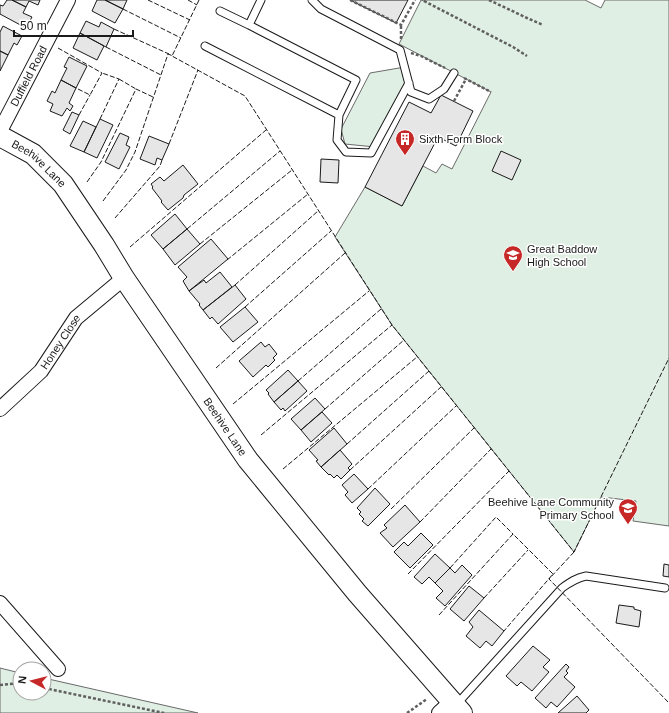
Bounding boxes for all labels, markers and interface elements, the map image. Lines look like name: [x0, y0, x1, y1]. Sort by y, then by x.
scale bar: [14, 12, 133, 38]
text: 50 m: [20, 19, 47, 33]
street label: Duffield Road: [8, 44, 49, 108]
building icon: Sixth Form Block: [394, 128, 416, 156]
place label: Sixth Form Block: [419, 133, 503, 145]
street label: Beehive Lane: [10, 138, 68, 189]
place label: Great Baddow High School: [527, 243, 597, 268]
school or university icon: Great Baddow High School: [502, 244, 524, 272]
street label: Honey Close: [38, 311, 82, 371]
street label: Beehive Lane: [201, 395, 249, 458]
place label: Beehive Lane Community Primary School: [488, 496, 614, 521]
school or university icon: Beehive Lane Community Primary School: [617, 497, 639, 525]
north arrow: [12, 661, 52, 701]
text: N: [16, 675, 29, 684]

